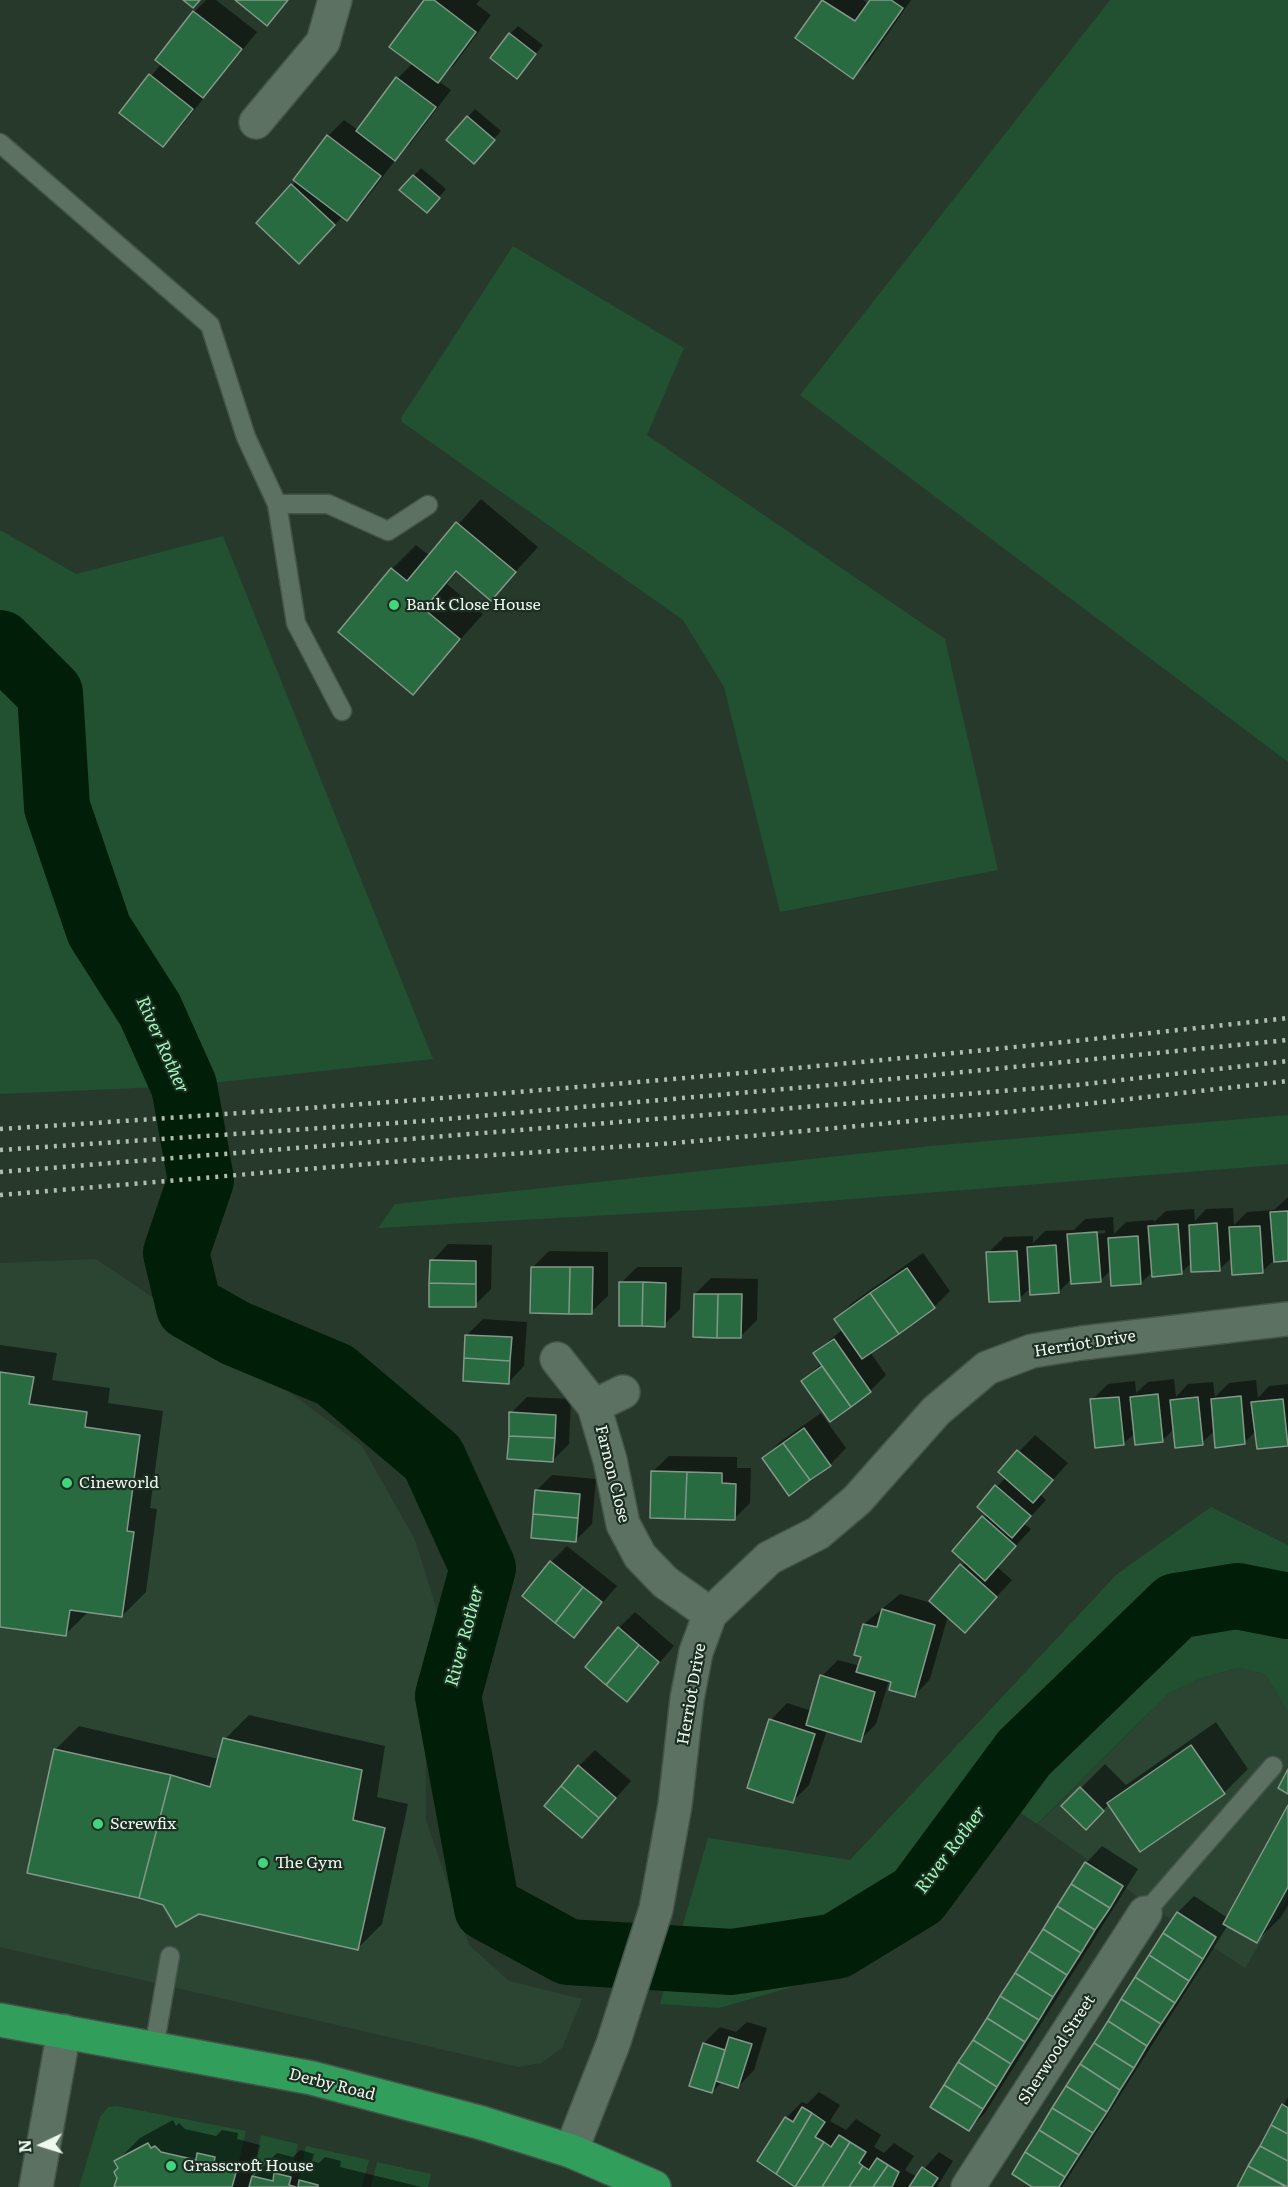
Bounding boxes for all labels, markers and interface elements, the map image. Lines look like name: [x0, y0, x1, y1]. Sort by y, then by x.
place label: Bank Close House: [406, 595, 541, 615]
marker: Bank Close House: [387, 598, 401, 612]
water label: River Rother: [131, 993, 193, 1097]
street label: Herriot Drive: [1033, 1326, 1137, 1362]
street label: Farnon Close: [591, 1423, 633, 1525]
place label: Cineworld: [79, 1473, 159, 1493]
marker: Cineworld: [60, 1476, 74, 1490]
water label: River Rother: [441, 1583, 489, 1689]
street label: Herriot Drive: [674, 1642, 710, 1746]
water label: River Rother: [911, 1802, 991, 1898]
place label: Screwfix: [110, 1814, 176, 1834]
marker: Screwfix: [91, 1817, 105, 1831]
place label: The Gym: [275, 1853, 343, 1873]
marker: The Gym: [256, 1856, 270, 1870]
street label: Sherwood Street: [1014, 1992, 1100, 2108]
street label: Derby Road: [287, 2065, 377, 2105]
north arrow: [12, 2115, 72, 2175]
text: N: [12, 2139, 36, 2154]
place label: Grasscroft House: [183, 2156, 314, 2176]
marker: Grasscroft House: [164, 2159, 178, 2173]

